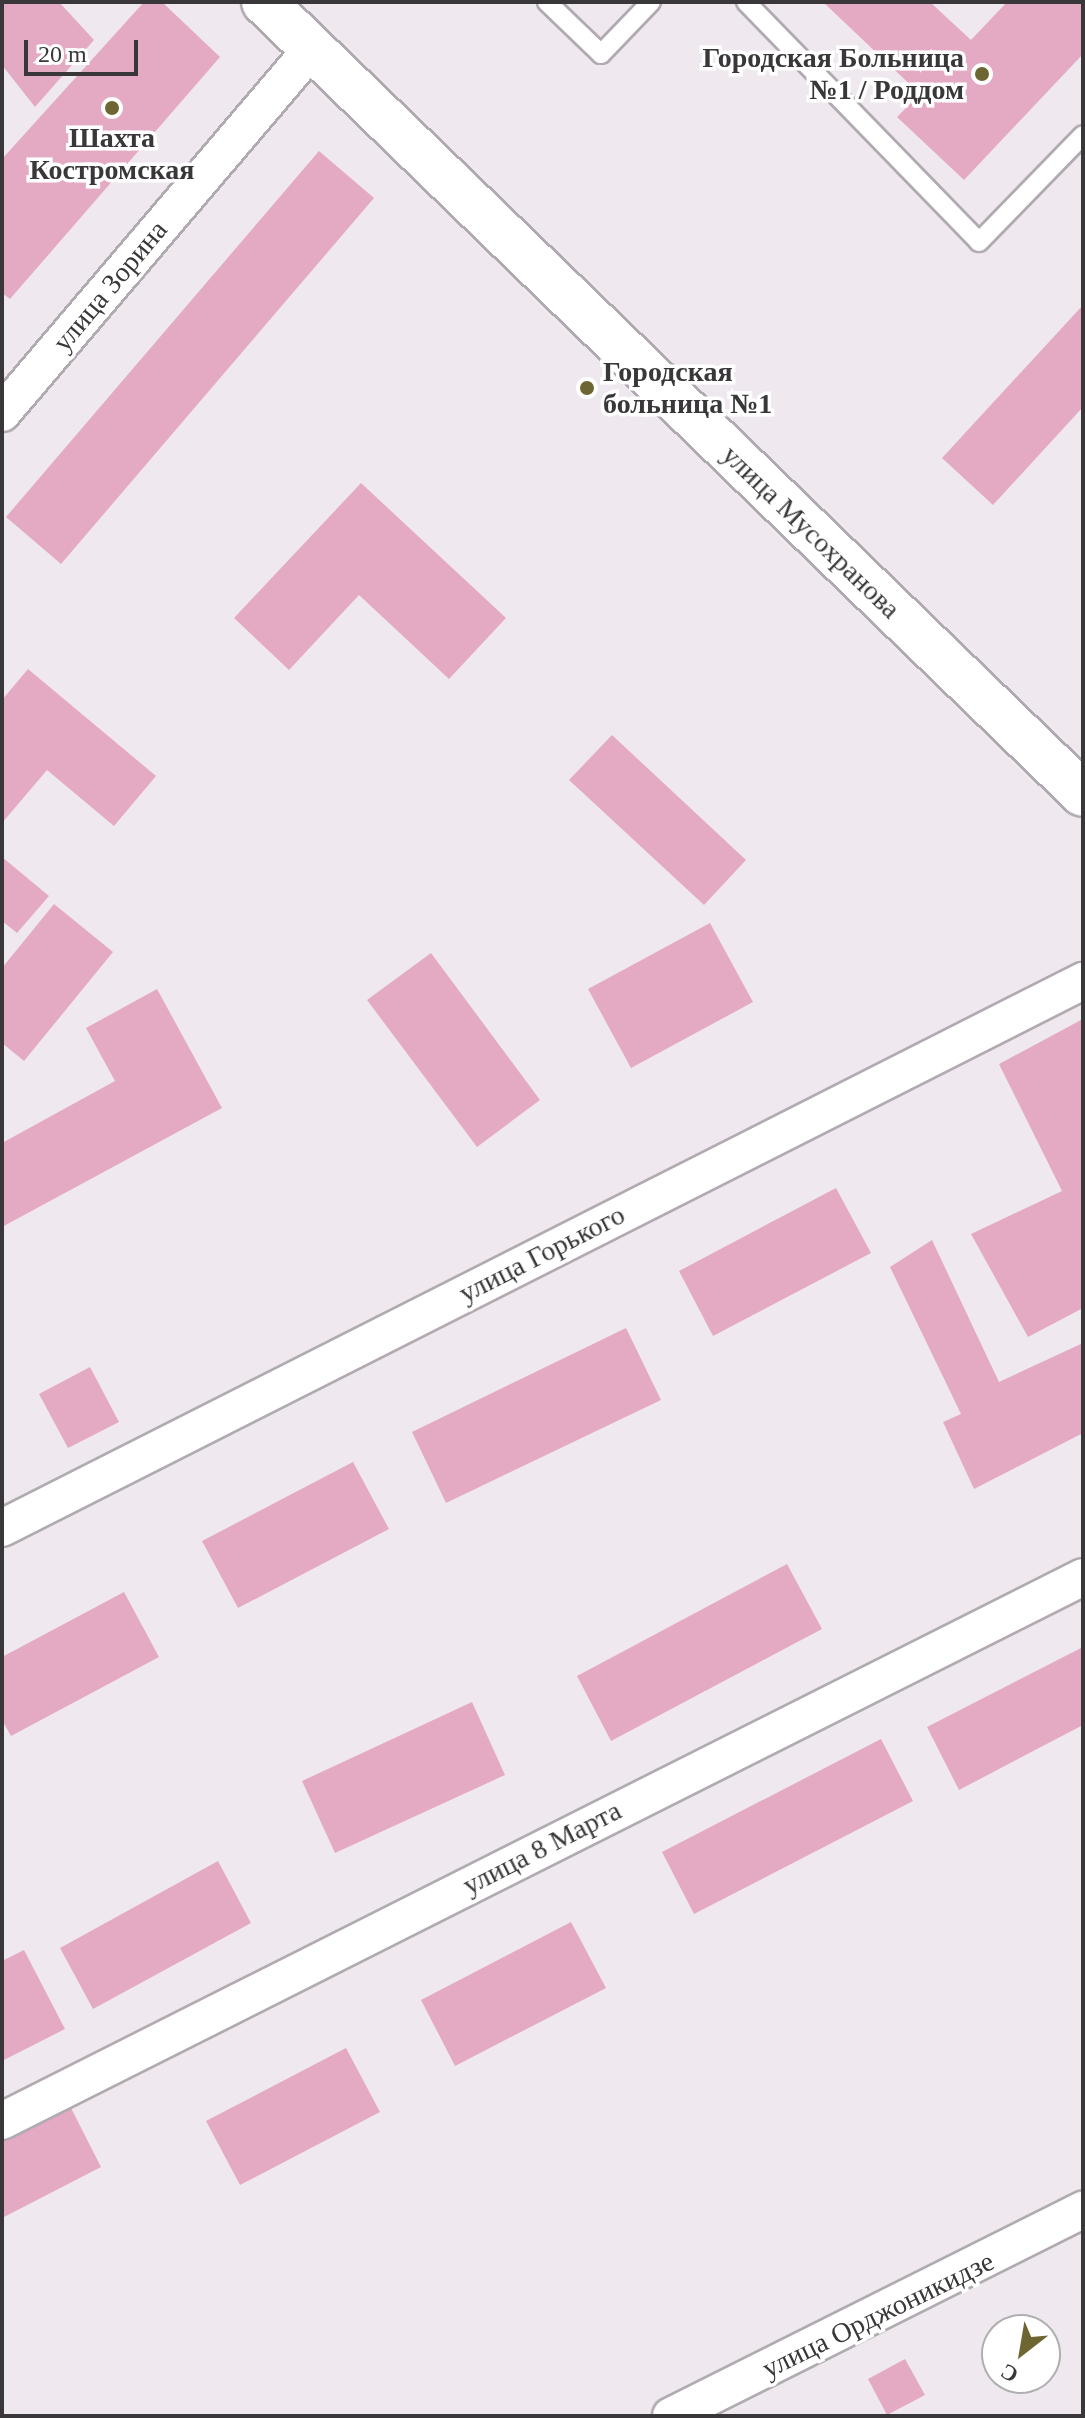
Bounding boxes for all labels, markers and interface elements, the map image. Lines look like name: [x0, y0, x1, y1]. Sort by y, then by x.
scale bar: [28, 24, 142, 74]
text: 20 m: [38, 41, 87, 67]
place label: Городская Больница №1 / Роддом: [702, 41, 964, 107]
marker: Городская Больница №1 / Роддом: [971, 63, 993, 85]
marker: Шахта Костромская: [103, 99, 121, 117]
place label: Шахта Костромская: [30, 121, 194, 187]
street label: улица Зорина: [46, 214, 174, 358]
place label: Городская больница №1: [603, 355, 772, 421]
marker: Городская больница №1: [578, 379, 596, 397]
street label: улица Мусохранова: [715, 438, 907, 626]
street label: улица Горького: [453, 1198, 631, 1310]
street label: улица 8 Марта: [457, 1794, 627, 1902]
street label: улица Орджоникидзе: [757, 2244, 999, 2386]
north arrow: [981, 2314, 1061, 2394]
text: С: [996, 2358, 1023, 2388]

